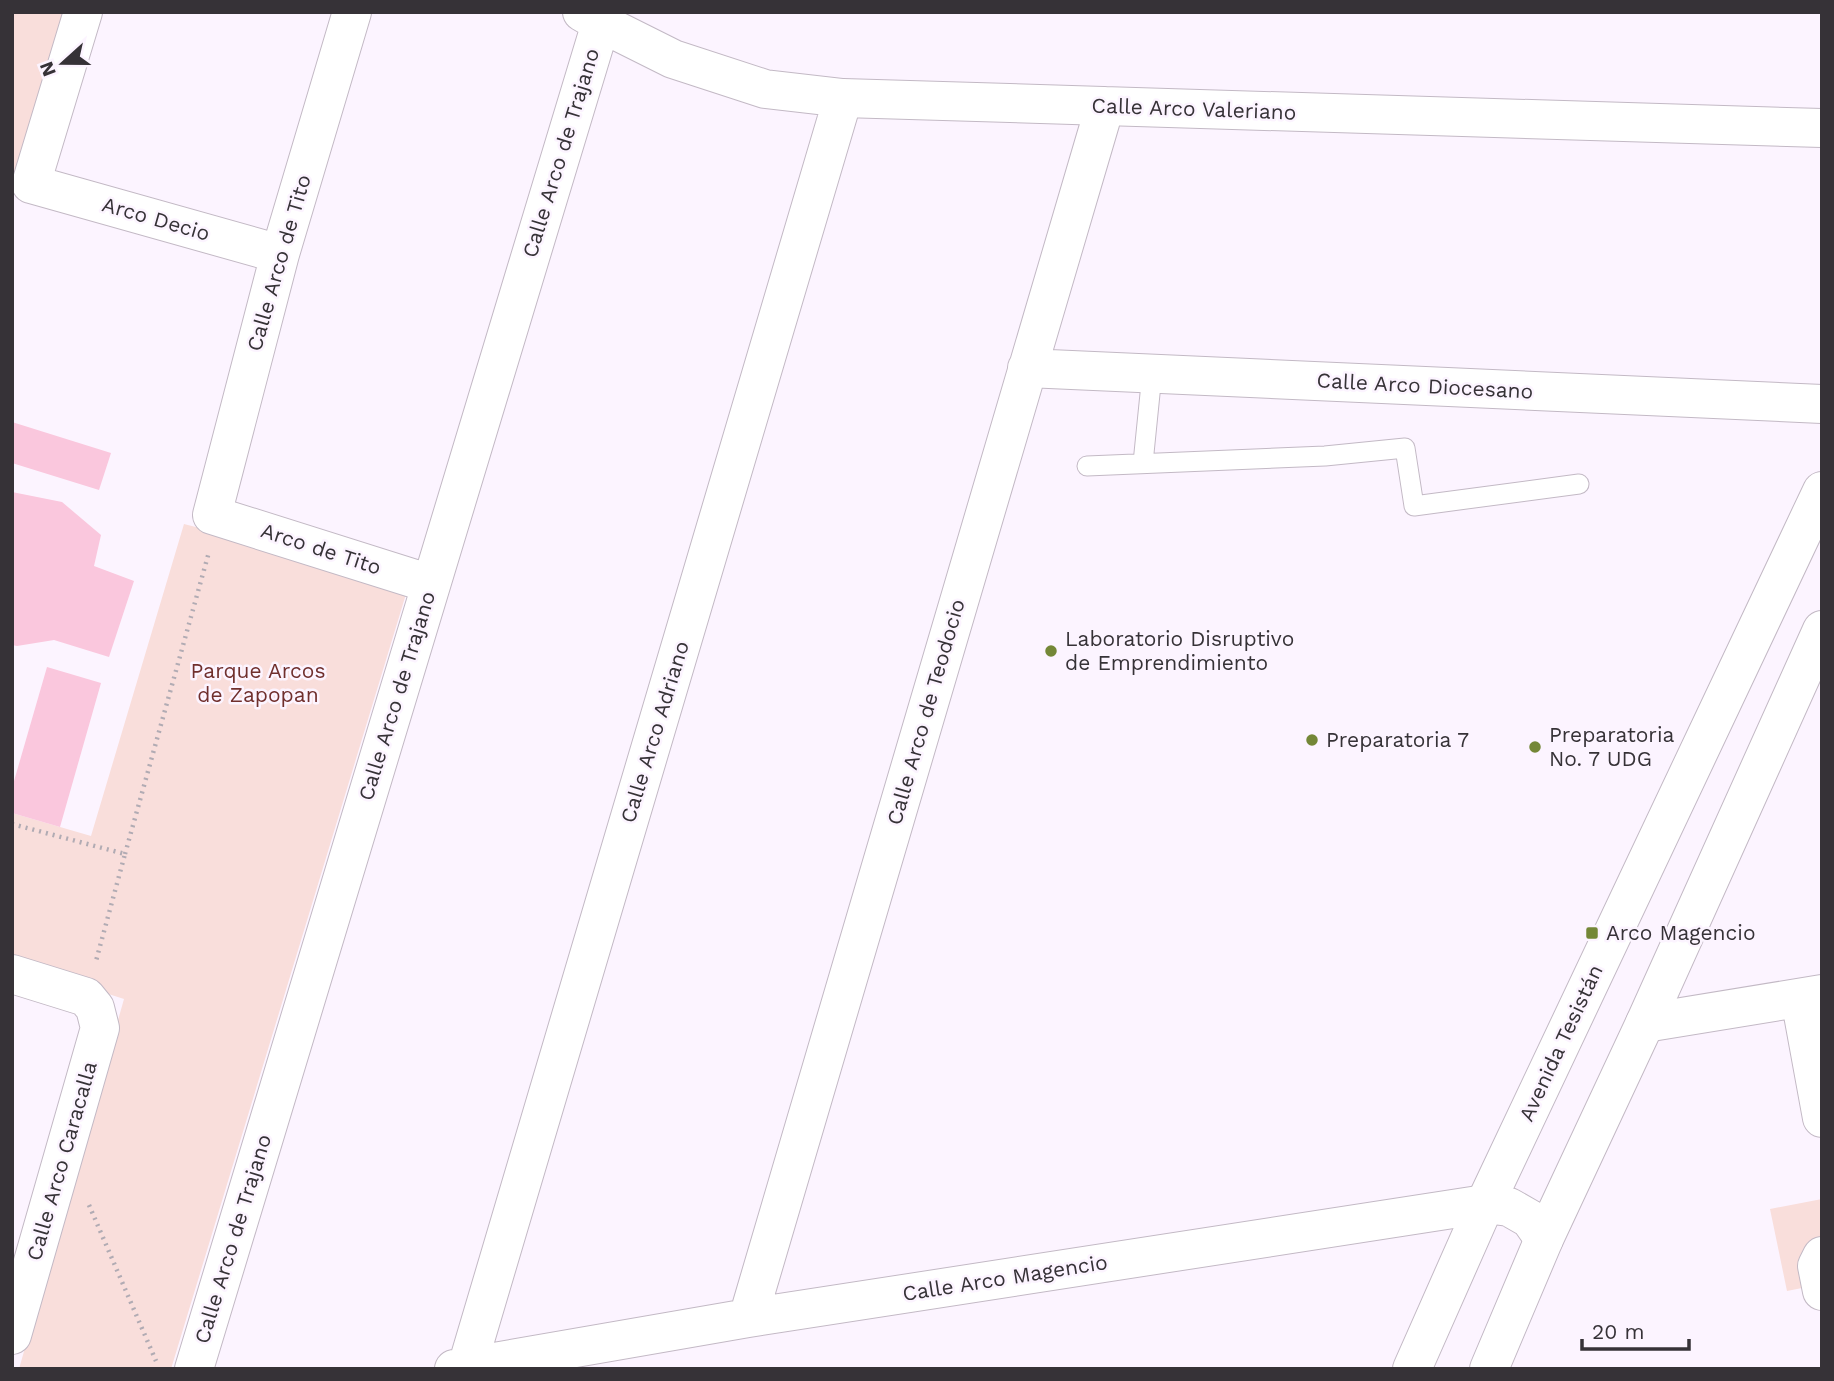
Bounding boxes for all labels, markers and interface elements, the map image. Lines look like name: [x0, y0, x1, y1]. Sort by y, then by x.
north arrow: [28, 28, 98, 98]
street label: Calle Arco de Trajano: [517, 45, 604, 261]
text: N: [34, 58, 61, 80]
street label: Calle Arco Valeriano: [1091, 92, 1297, 125]
street label: Calle Arco de Tito: [241, 172, 316, 354]
street label: Arco Decio: [99, 191, 213, 246]
street label: Calle Arco Diocesano: [1316, 367, 1534, 404]
street label: Arco de Tito: [258, 517, 384, 580]
street label: Calle Arco de Trajano: [353, 588, 440, 804]
street label: Calle Arco de Teodocio: [881, 596, 970, 828]
place label: Laboratorio Disruptivo de Emprendimiento: [1065, 626, 1294, 675]
street label: Calle Arco Adriano: [615, 638, 694, 826]
marker: Laboratorio Disruptivo de Emprendimiento: [1043, 643, 1059, 659]
park label: Parque Arcos de Zapopan: [190, 658, 326, 707]
place label: Preparatoria No. 7 UDG: [1549, 722, 1675, 771]
place label: Preparatoria 7: [1326, 727, 1469, 752]
marker: Preparatoria 7: [1304, 732, 1320, 748]
marker: Preparatoria No. 7 UDG: [1527, 739, 1543, 755]
place label: Arco Magencio: [1606, 920, 1756, 945]
marker: Arco Magencio: [1584, 925, 1600, 941]
street label: Avenida Tesistán: [1513, 961, 1608, 1125]
street label: Calle Arco Caracalla: [21, 1058, 102, 1263]
street label: Calle Arco de Trajano: [189, 1131, 276, 1347]
street label: Calle Arco Magencio: [901, 1249, 1109, 1306]
scale bar: [1582, 1308, 1689, 1352]
text: 20 m: [1592, 1319, 1644, 1344]

